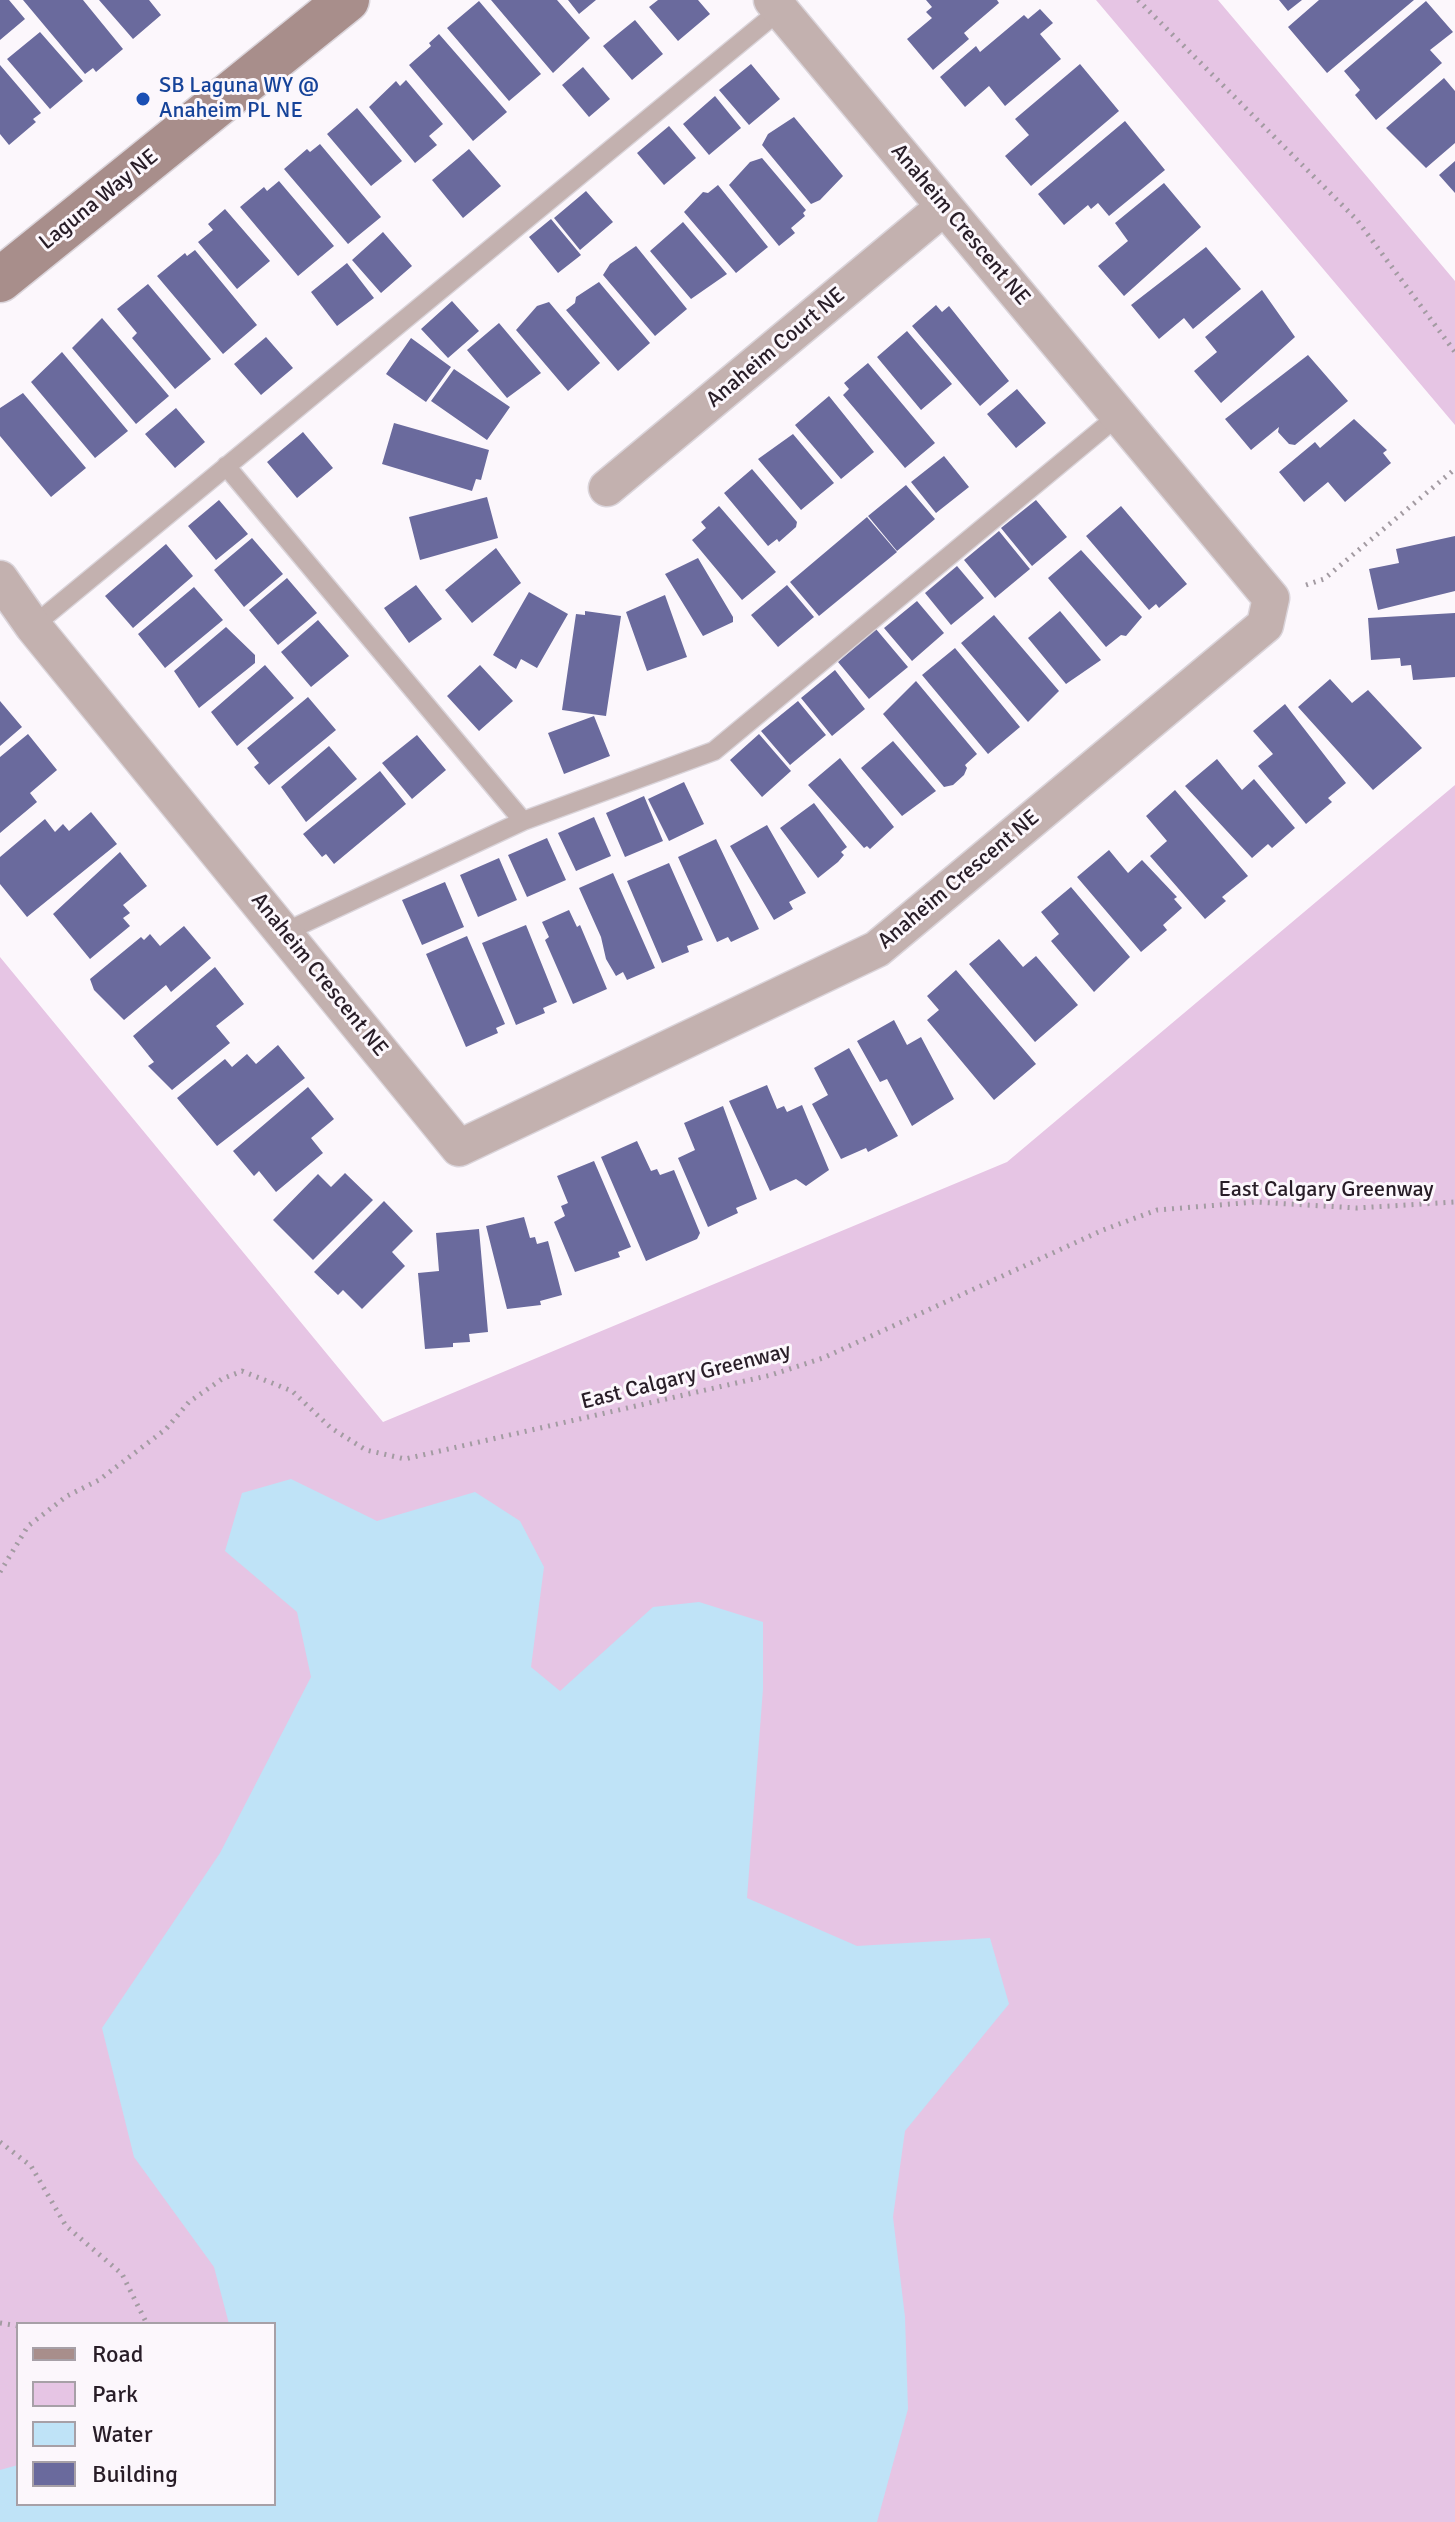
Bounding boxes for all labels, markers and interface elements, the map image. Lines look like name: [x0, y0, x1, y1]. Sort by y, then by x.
place label: SB Laguna WY @ Anaheim PL NE: [159, 73, 319, 124]
marker: SB Laguna WY @ Anaheim PL NE: [134, 90, 152, 108]
street label: Anaheim Crescent NE: [885, 139, 1035, 311]
street label: Laguna Way NE: [34, 144, 164, 256]
street label: Anaheim Court NE: [701, 282, 851, 414]
street label: Anaheim Crescent NE: [873, 805, 1045, 955]
street label: Anaheim Crescent NE: [245, 888, 393, 1062]
street label: East Calgary Greenway: [1218, 1177, 1434, 1203]
street label: East Calgary Greenway: [578, 1338, 794, 1416]
legend: [16, 2322, 276, 2506]
text: Road: [92, 2339, 143, 2369]
text: Park: [92, 2379, 138, 2409]
text: Water: [92, 2419, 152, 2449]
text: Building: [92, 2459, 178, 2489]

